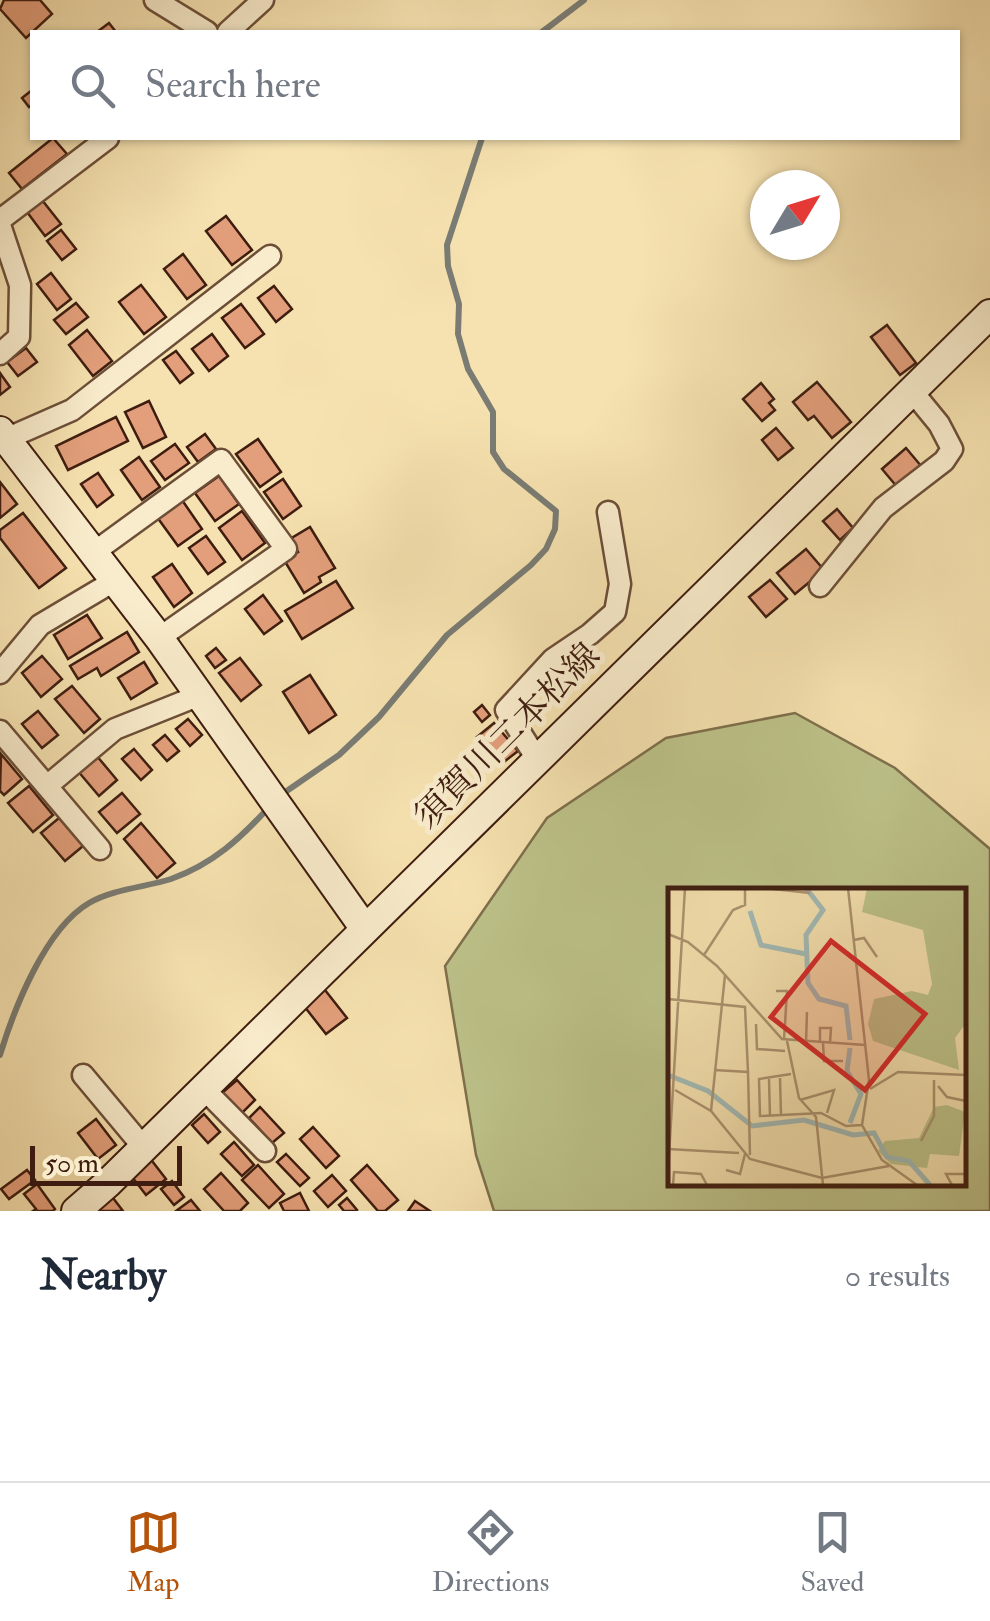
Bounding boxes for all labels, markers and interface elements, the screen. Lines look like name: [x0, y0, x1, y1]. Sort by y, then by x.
search box: [30, 30, 960, 140]
icon: search: [65, 58, 120, 113]
text: Search here: [145, 61, 321, 109]
north arrow: [750, 170, 840, 260]
street label: 須賀川二本松線: [405, 634, 609, 838]
inset map: [668, 888, 965, 1186]
scale bar: [30, 1141, 182, 1186]
text: 50 m: [45, 1146, 99, 1181]
text: Nearby: [40, 1250, 166, 1302]
text: 0 results: [845, 1256, 950, 1296]
tab: Map: [126, 1505, 181, 1600]
tab: Directions: [432, 1505, 549, 1600]
tab: Saved: [800, 1505, 864, 1600]

